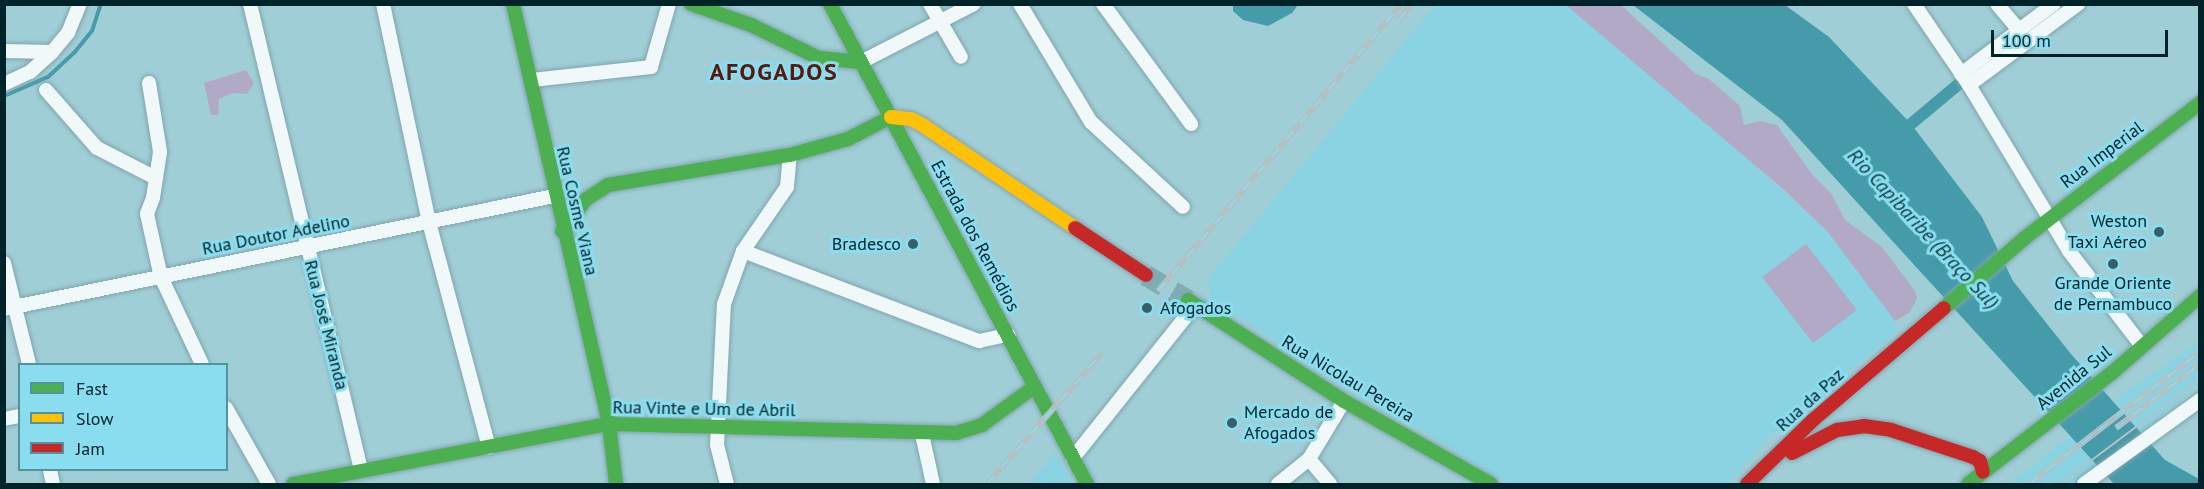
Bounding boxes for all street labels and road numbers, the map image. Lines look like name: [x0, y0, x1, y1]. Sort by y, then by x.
street label: Rua Imperial: [2056, 117, 2148, 193]
street label: Rua Cosme Viana: [552, 144, 602, 278]
street label: Estrada dos Remédios: [926, 157, 1024, 315]
street label: Rua Doutor Adelino: [200, 210, 352, 260]
street label: Rua José Miranda: [299, 258, 353, 392]
street label: Rua Nicolau Pereira: [1278, 331, 1418, 427]
street label: Avenida Sul: [2032, 341, 2116, 415]
street label: Rua da Paz: [1772, 364, 1848, 436]
street label: Rua Vinte e Um de Abril: [612, 397, 796, 421]

